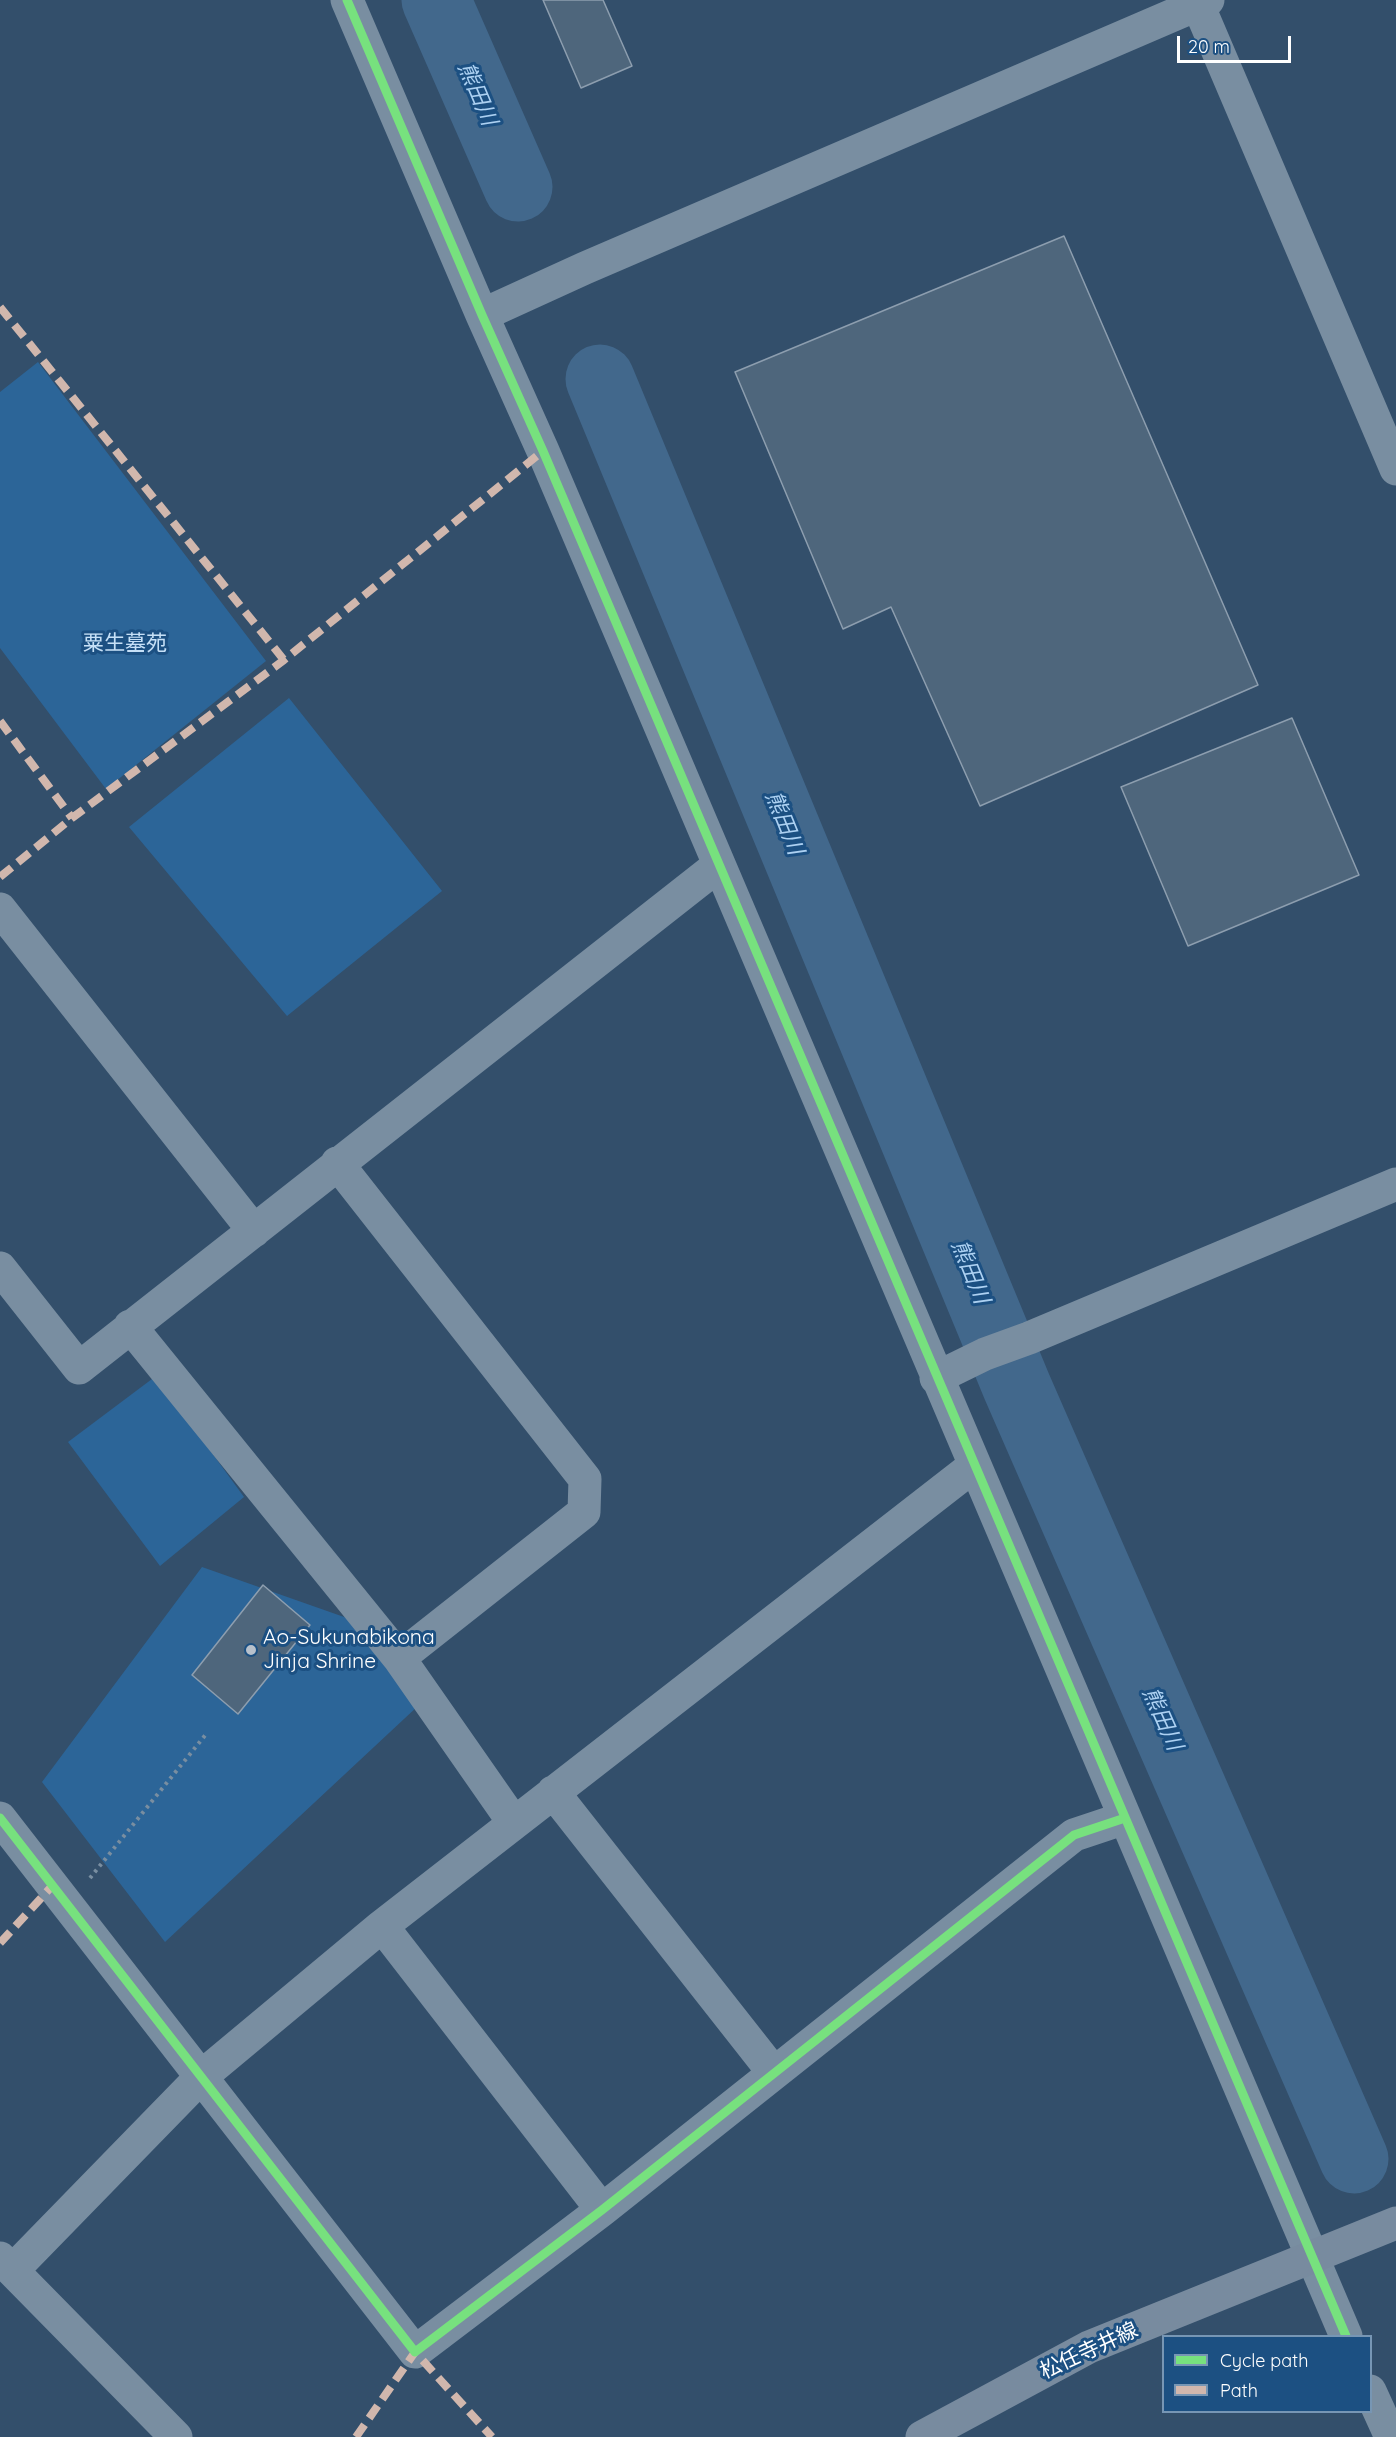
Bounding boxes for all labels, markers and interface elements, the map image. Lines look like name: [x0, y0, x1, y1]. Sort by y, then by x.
scale bar: [1180, 24, 1294, 62]
text: 20 m: [1188, 35, 1230, 58]
water label: 熊田川: [452, 58, 502, 130]
park label: 粟生墓苑: [83, 631, 167, 657]
water label: 熊田川: [759, 787, 809, 859]
water label: 熊田川: [945, 1236, 995, 1308]
place label: Ao-Sukunabikona Jinja Shrine: [263, 1625, 435, 1675]
marker: Ao-Sukunabikona Jinja Shrine: [244, 1643, 258, 1657]
water label: 熊田川: [1137, 1683, 1187, 1755]
street label: 松任寺井線: [1036, 2317, 1142, 2385]
legend: [1162, 2335, 1372, 2413]
text: Cycle path: [1220, 2349, 1308, 2372]
text: Path: [1220, 2379, 1258, 2402]

